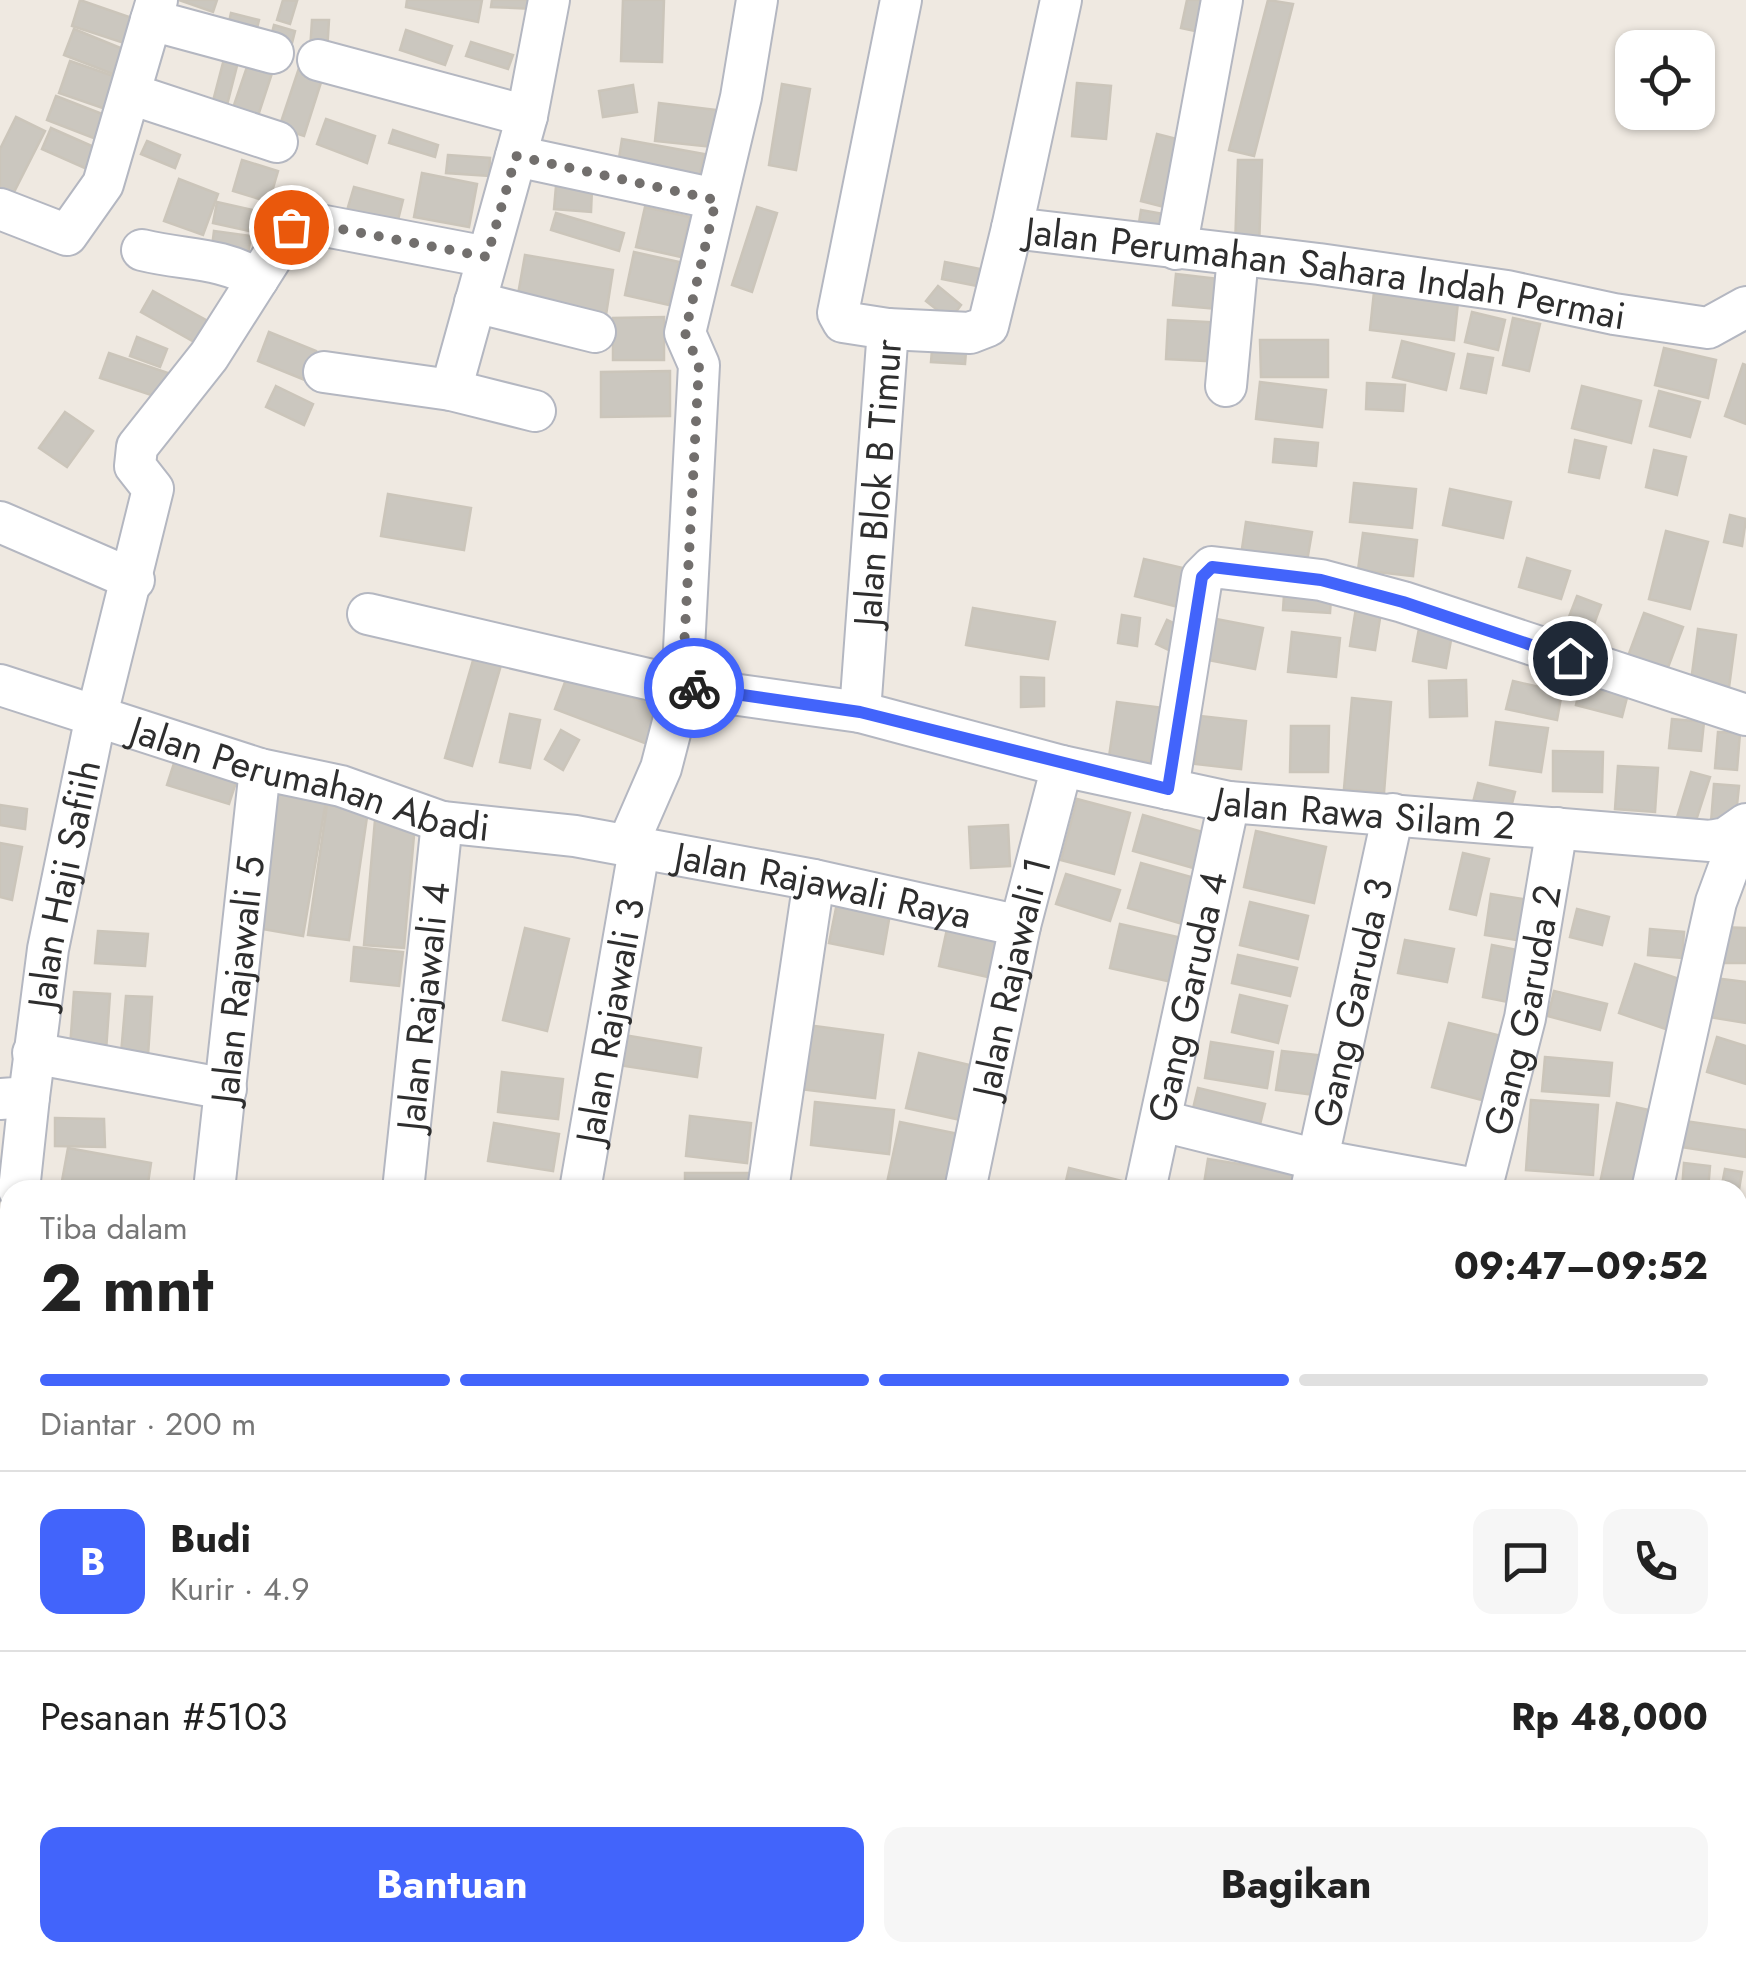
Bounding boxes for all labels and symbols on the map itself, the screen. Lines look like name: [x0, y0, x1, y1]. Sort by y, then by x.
pin: [249, 185, 334, 270]
street label: Jalan Perumahan Sahara Indah Permai: [1017, 202, 1629, 343]
street label: Jalan Blok B Timur: [838, 337, 915, 633]
pin: [1528, 616, 1613, 701]
courier: [644, 638, 744, 738]
street label: Jalan Perumahan Abadi: [119, 700, 492, 854]
street label: Jalan Haji Safiih: [13, 755, 114, 1016]
street label: Jalan Rawa Silam 2: [1205, 771, 1517, 853]
street label: Jalan Rajawali Raya: [666, 827, 977, 942]
street label: Jalan Rajawali 1: [957, 851, 1064, 1107]
street label: Jalan Rajawali 5: [196, 853, 278, 1111]
street label: Gang Garuda 4: [1133, 866, 1241, 1127]
street label: Gang Garuda 3: [1298, 873, 1406, 1132]
street label: Jalan Rajawali 4: [381, 879, 463, 1138]
street label: Gang Garuda 2: [1469, 881, 1574, 1141]
street label: Jalan Rajawali 3: [560, 894, 658, 1152]

